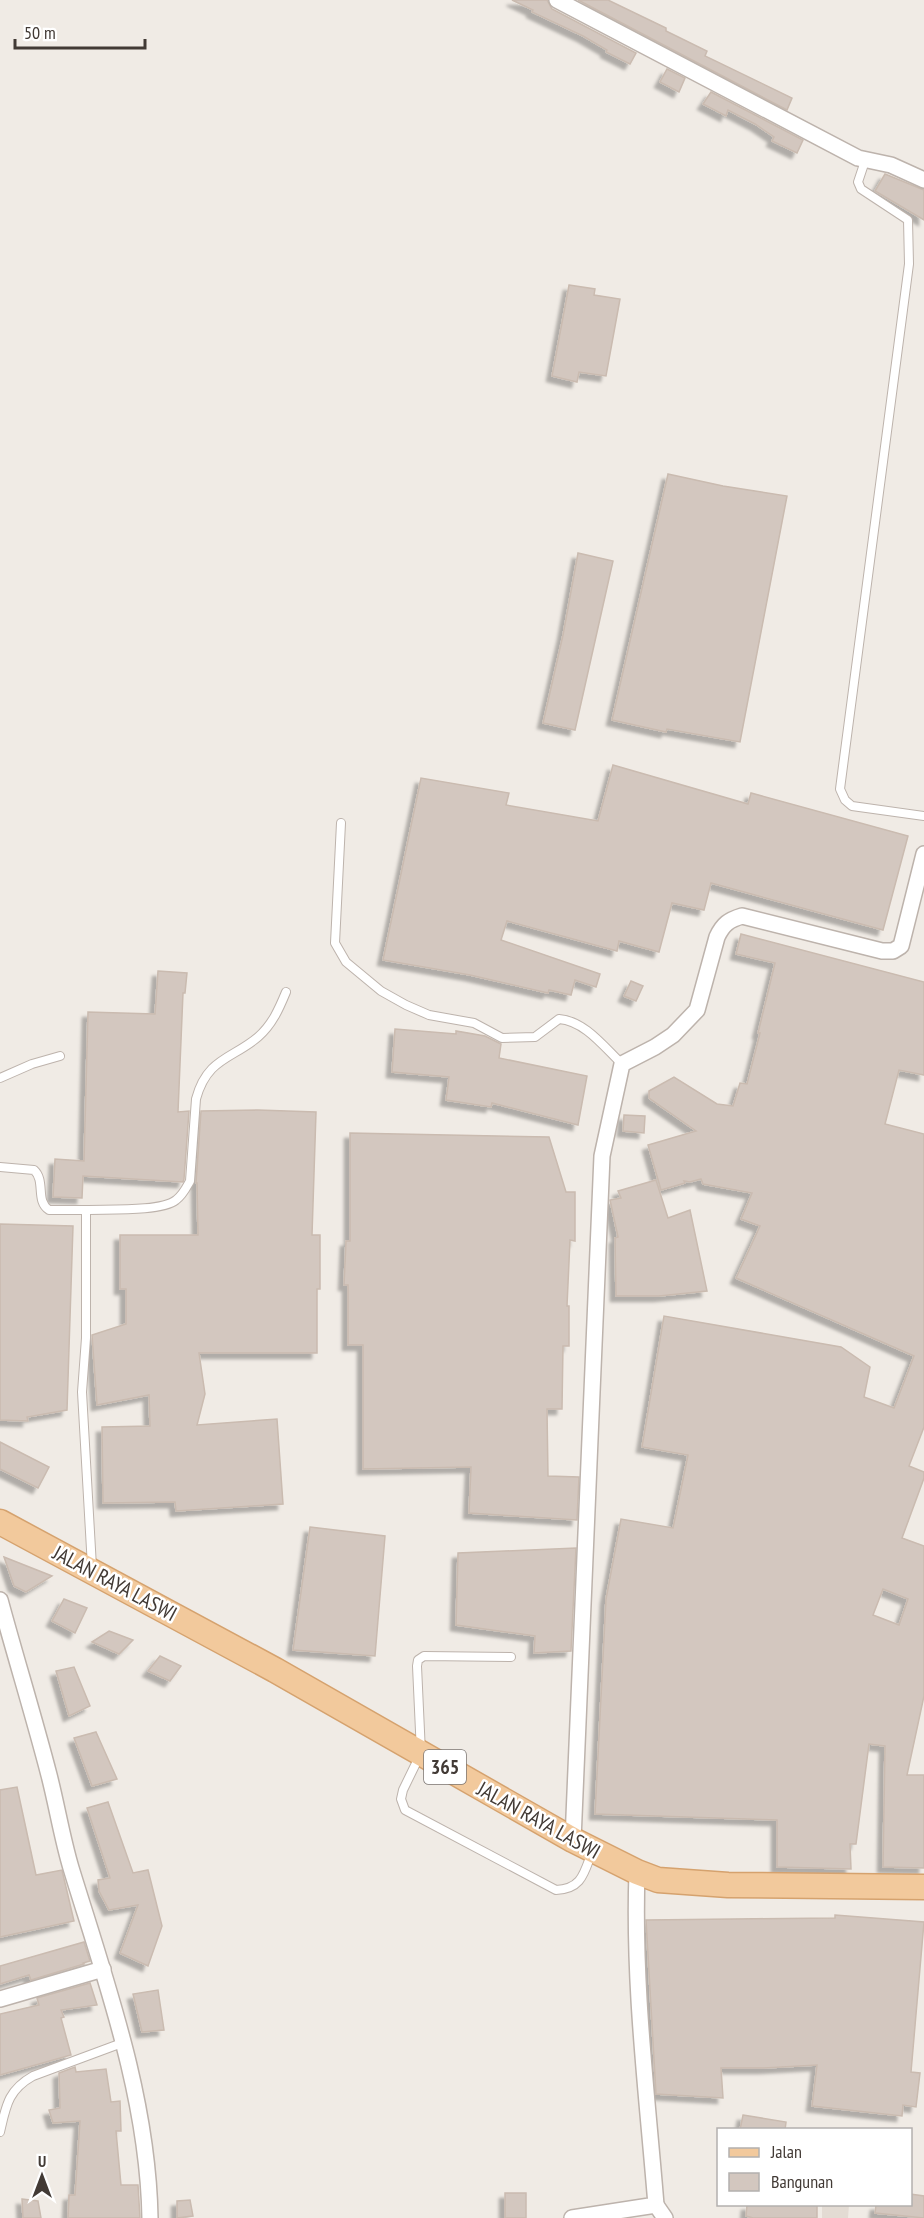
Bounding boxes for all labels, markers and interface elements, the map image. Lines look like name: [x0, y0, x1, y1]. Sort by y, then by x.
scale bar: [15, 12, 146, 50]
text: 50 m: [24, 21, 56, 44]
street label: JALAN RAYA LASWI: [47, 1539, 182, 1627]
road number: 365: [424, 1750, 466, 1784]
street label: JALAN RAYA LASWI: [472, 1775, 605, 1865]
legend: [717, 2128, 912, 2206]
text: Jalan: [770, 2140, 802, 2163]
north arrow: [12, 2146, 72, 2206]
text: U: [38, 2151, 46, 2171]
text: Bangunan: [771, 2170, 833, 2193]

